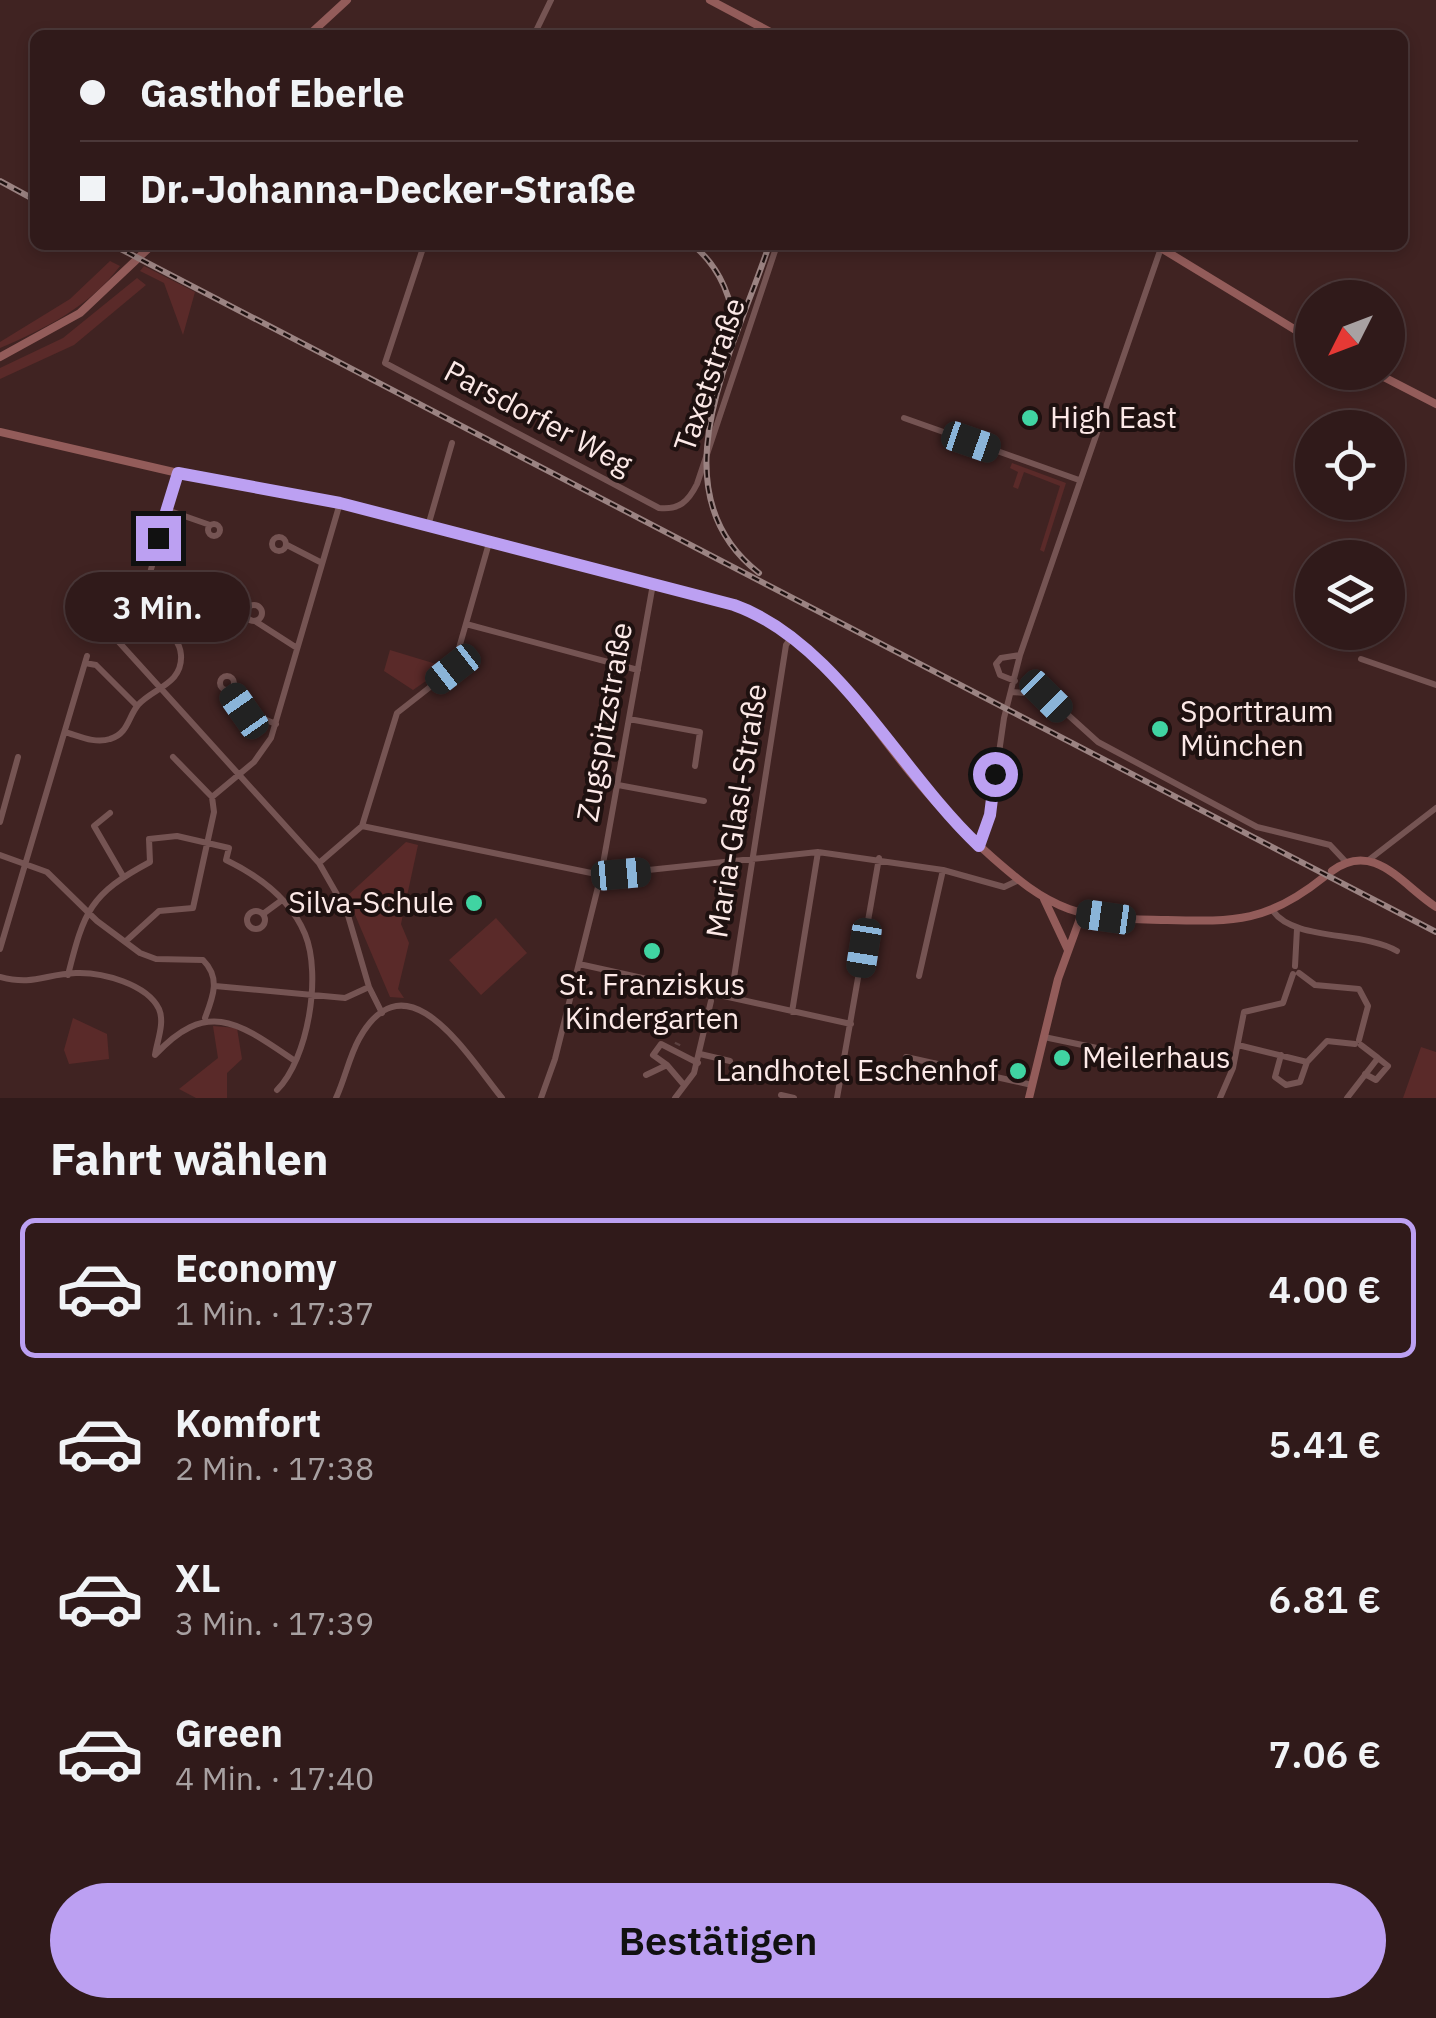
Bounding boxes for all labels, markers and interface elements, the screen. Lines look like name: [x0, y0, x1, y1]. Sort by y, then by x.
text: Gasthof Eberle: [140, 68, 405, 117]
text: Dr.-Johanna-Decker-Straße: [140, 164, 636, 213]
north arrow: [1295, 280, 1405, 390]
map controls: [1295, 280, 1405, 650]
street label: Taxetstraße: [664, 292, 753, 457]
street label: Parsdorfer Weg: [438, 351, 640, 483]
place label: High East: [1050, 397, 1177, 436]
marker: High East: [1019, 407, 1041, 429]
button: locate: [1295, 410, 1405, 520]
car: [938, 418, 1004, 466]
route end: [136, 516, 181, 561]
button: layers: [1295, 540, 1405, 650]
callout: 3 Min.: [66, 573, 250, 643]
text: 3 Min.: [112, 586, 203, 628]
street label: Zugspitzstraße: [567, 619, 640, 824]
car: [420, 639, 486, 699]
car: [1014, 664, 1078, 728]
car: [215, 678, 273, 744]
street label: Maria-Glasl-Straße: [696, 681, 775, 941]
place label: Sporttraum München: [1180, 691, 1334, 764]
marker: Sporttraum München: [1149, 718, 1171, 740]
route start: [973, 752, 1018, 797]
car: [590, 856, 652, 892]
place label: Silva-Schule: [288, 882, 454, 921]
marker: Silva-Schule: [463, 892, 485, 914]
car: [1074, 898, 1138, 936]
car: [844, 916, 884, 980]
marker: St. Franziskus Kindergarten: [641, 940, 663, 962]
place label: St. Franziskus Kindergarten: [559, 964, 745, 1037]
place label: Meilerhaus: [1082, 1037, 1231, 1076]
marker: Meilerhaus: [1051, 1047, 1073, 1069]
place label: Landhotel Eschenhof: [715, 1050, 998, 1089]
marker: Landhotel Eschenhof: [1007, 1060, 1029, 1082]
text: Fahrt wählen: [50, 1129, 329, 1187]
icon: car: [55, 1243, 145, 1333]
text: Economy: [175, 1243, 337, 1292]
text: 4.00 €: [1268, 1264, 1381, 1313]
text: 1 Min. · 17:37: [175, 1292, 374, 1334]
icon: car: [55, 1398, 145, 1488]
text: Komfort: [175, 1398, 321, 1447]
text: 5.41 €: [1268, 1419, 1381, 1468]
text: 2 Min. · 17:38: [175, 1447, 374, 1489]
icon: car: [55, 1553, 145, 1643]
text: XL: [175, 1553, 221, 1602]
text: 6.81 €: [1268, 1574, 1381, 1623]
text: 3 Min. · 17:39: [175, 1602, 374, 1644]
icon: car: [55, 1708, 145, 1798]
text: Green: [175, 1708, 283, 1757]
text: 7.06 €: [1268, 1729, 1381, 1778]
text: 4 Min. · 17:40: [175, 1757, 374, 1799]
button: Bestätigen: [50, 1883, 1386, 1998]

